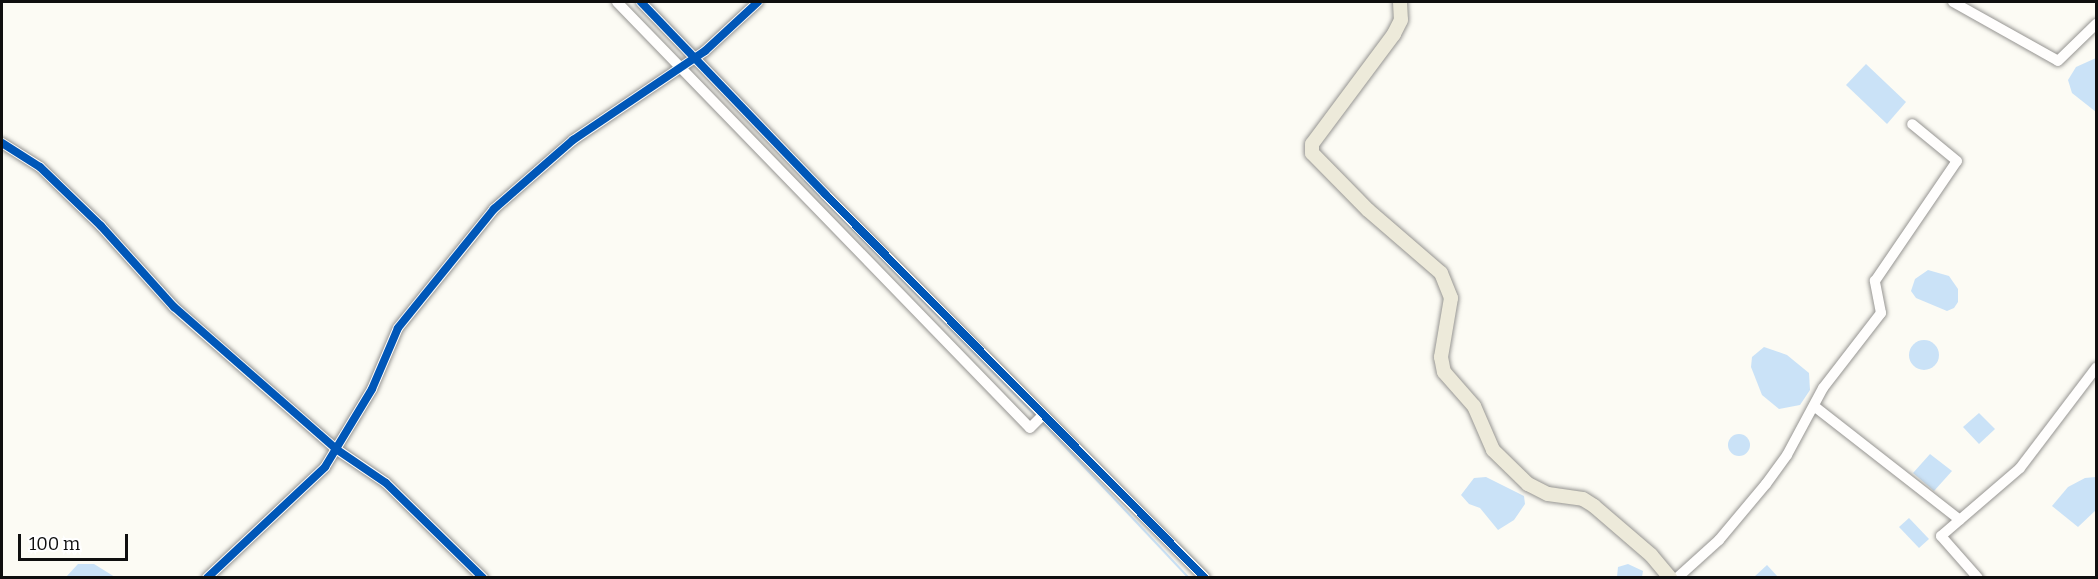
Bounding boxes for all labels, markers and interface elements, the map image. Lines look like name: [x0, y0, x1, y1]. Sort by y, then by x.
scale bar: [21, 522, 130, 560]
text: 100 m: [29, 533, 80, 555]

